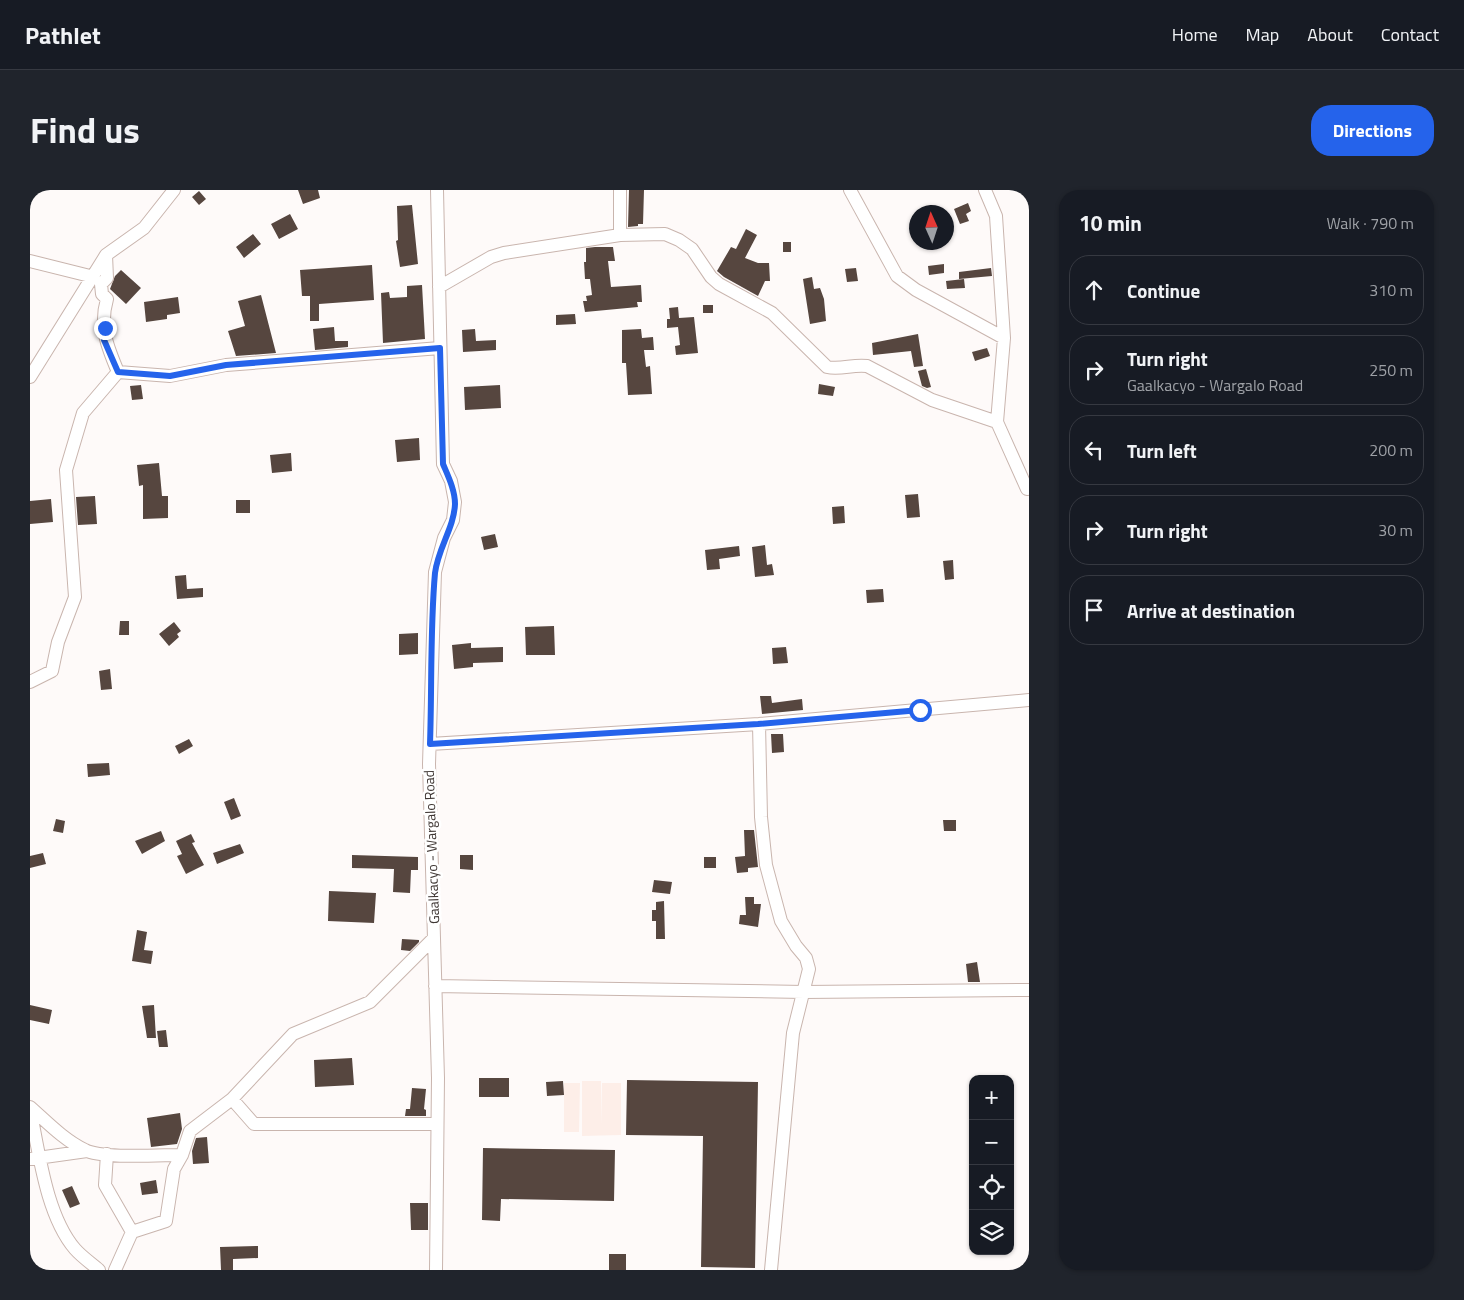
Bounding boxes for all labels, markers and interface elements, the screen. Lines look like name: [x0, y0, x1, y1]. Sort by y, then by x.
text: Pathlet: [25, 17, 101, 53]
text: Home: [1172, 21, 1218, 48]
text: Map: [1246, 21, 1279, 48]
text: About: [1307, 21, 1353, 48]
text: Contact: [1381, 21, 1439, 48]
text: Find us: [30, 103, 140, 157]
button: Directions: [1311, 105, 1434, 156]
north arrow: [909, 205, 954, 250]
text: 10 min: [1079, 207, 1142, 239]
text: Walk · 790 m: [1326, 211, 1414, 235]
icon: ahead: [1080, 276, 1108, 304]
text: Continue: [1127, 276, 1200, 305]
text: 310 m: [1369, 278, 1413, 302]
route end: [94, 317, 117, 340]
text: Turn right: [1127, 344, 1208, 373]
icon: right: [1080, 356, 1108, 384]
text: 250 m: [1369, 358, 1413, 382]
text: Gaalkacyo - Wargalo Road: [1127, 373, 1303, 397]
icon: left: [1080, 436, 1108, 464]
text: Turn left: [1127, 436, 1197, 465]
text: 200 m: [1369, 438, 1413, 462]
icon: right: [1080, 516, 1108, 544]
text: Turn right: [1127, 516, 1208, 545]
text: 30 m: [1378, 518, 1413, 542]
icon: arrive: [1080, 596, 1108, 624]
text: Arrive at destination: [1127, 596, 1295, 625]
route start: [909, 699, 932, 722]
street label: Gaalkacyo - Wargalo Road: [418, 770, 444, 924]
map controls: [969, 1075, 1014, 1255]
button: +: [969, 1075, 1014, 1120]
button: −: [969, 1120, 1014, 1165]
button: locate: [969, 1165, 1014, 1210]
button: layers: [969, 1210, 1014, 1255]

